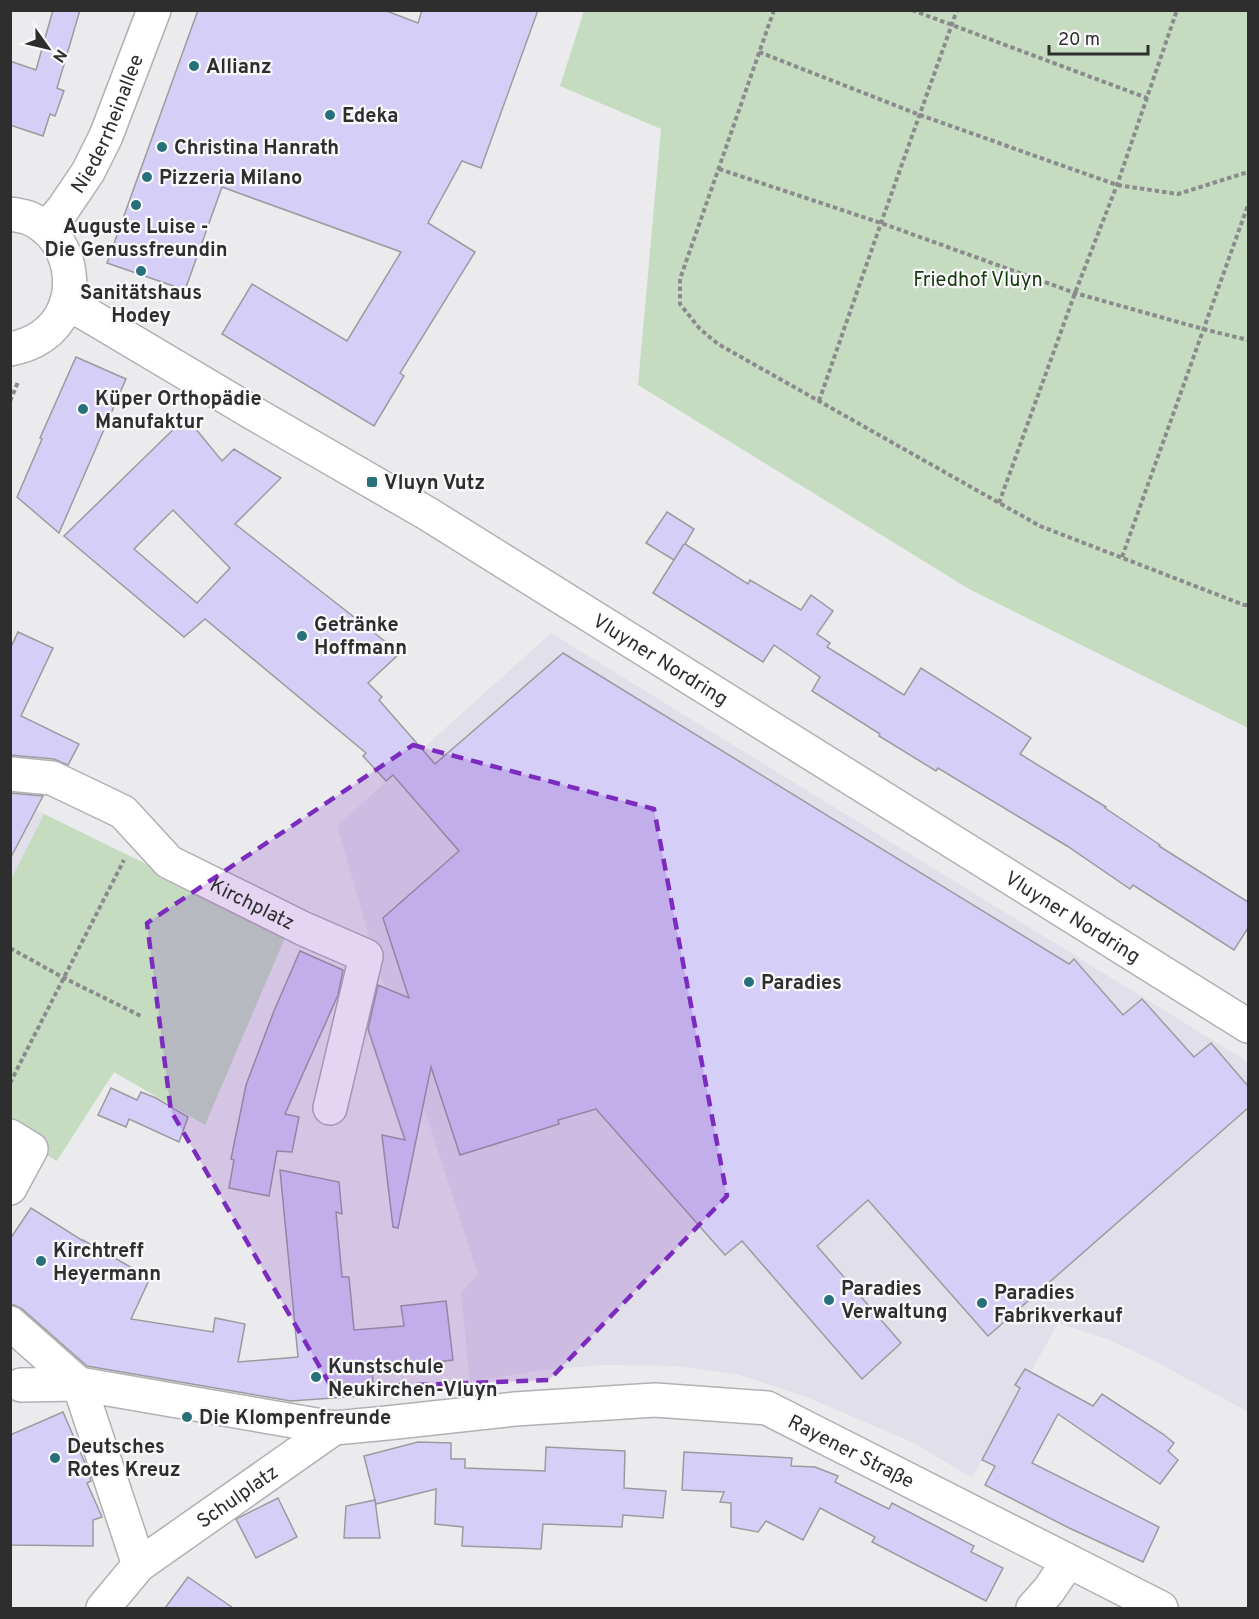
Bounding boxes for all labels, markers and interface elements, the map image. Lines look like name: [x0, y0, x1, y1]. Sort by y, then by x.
north arrow: [18, 18, 78, 78]
scale bar: [1049, 18, 1148, 56]
text: 20 m: [1058, 29, 1100, 52]
text: N: [47, 45, 70, 66]
street label: Niederrheinallee: [66, 51, 151, 199]
place label: Allianz: [206, 55, 272, 81]
marker: Allianz: [187, 59, 201, 73]
place label: Edeka: [342, 104, 399, 130]
marker: Edeka: [323, 108, 337, 122]
place label: Christina Hanrath: [174, 136, 339, 162]
marker: Christina Hanrath: [155, 140, 169, 154]
place label: Pizzeria Milano: [159, 166, 302, 192]
marker: Pizzeria Milano: [140, 170, 154, 184]
marker: Auguste Luise - Die Genussfreundin: [129, 198, 143, 212]
place label: Auguste Luise - Die Genussfreundin: [44, 215, 228, 264]
marker: Sanitätshaus Hodey: [134, 264, 148, 278]
park label: Friedhof Vluyn: [913, 268, 1043, 294]
place label: Sanitätshaus Hodey: [80, 281, 202, 330]
place label: Küper Orthopädie Manufaktur: [95, 387, 262, 436]
marker: Küper Orthopädie Manufaktur: [76, 402, 90, 416]
place label: Vluyn Vutz: [384, 471, 485, 497]
marker: Vluyn Vutz: [365, 475, 379, 489]
street label: Vluyner Nordring: [587, 609, 732, 713]
place label: Getränke Hoffmann: [314, 613, 407, 662]
marker: Getränke Hoffmann: [295, 629, 309, 643]
street label: Vluyner Nordring: [999, 866, 1145, 970]
street label: Kirchplatz: [205, 873, 298, 937]
place label: Paradies: [761, 971, 842, 997]
marker: Paradies: [742, 975, 756, 989]
place label: Kirchtreff Heyermann: [53, 1239, 161, 1288]
marker: Kirchtreff Heyermann: [34, 1254, 48, 1268]
place label: Paradies Verwaltung: [841, 1277, 948, 1326]
place label: Paradies Fabrikverkauf: [994, 1281, 1122, 1330]
marker: Paradies Verwaltung: [822, 1293, 836, 1307]
marker: Paradies Fabrikverkauf: [975, 1296, 989, 1310]
place label: Kunstschule Neukirchen-Vluyn: [328, 1355, 498, 1404]
marker: Kunstschule Neukirchen-Vluyn: [309, 1370, 323, 1384]
place label: Die Klompenfreunde: [199, 1406, 391, 1432]
marker: Die Klompenfreunde: [180, 1410, 194, 1424]
street label: Rayener Straße: [783, 1410, 918, 1496]
place label: Deutsches Rotes Kreuz: [67, 1435, 181, 1484]
marker: Deutsches Rotes Kreuz: [48, 1451, 62, 1465]
street label: Schulplatz: [192, 1460, 284, 1535]

